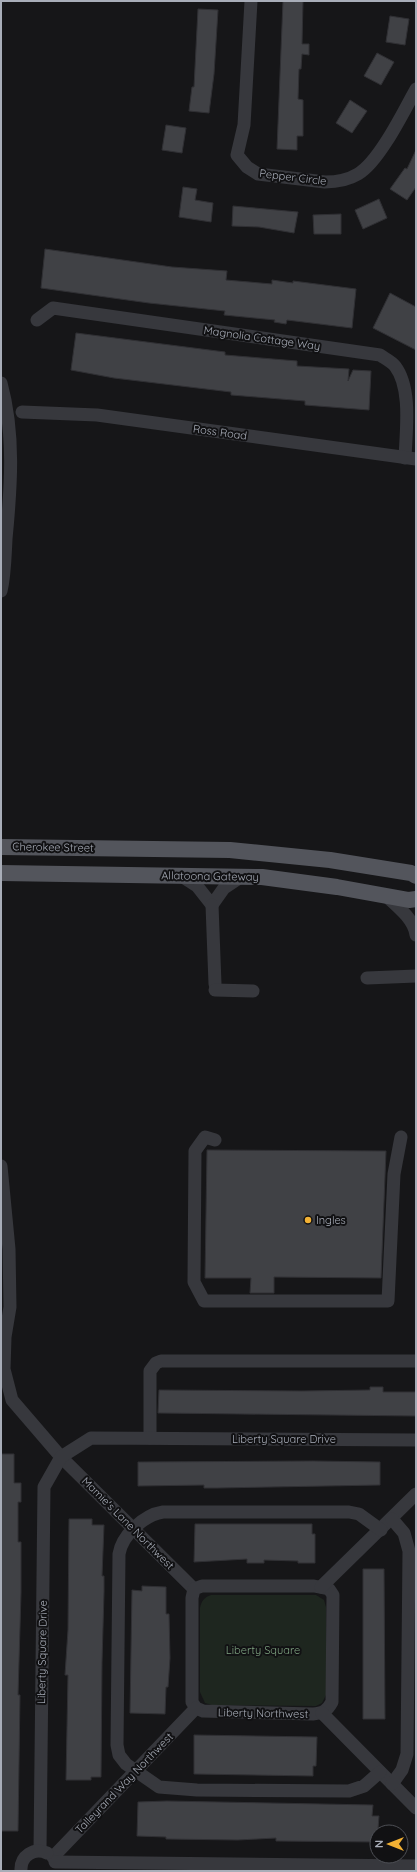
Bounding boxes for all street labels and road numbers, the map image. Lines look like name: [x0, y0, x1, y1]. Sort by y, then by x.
street label: Pepper Circle: [259, 166, 327, 188]
street label: Magnolia Cottage Way: [203, 323, 321, 353]
street label: Ross Road: [192, 421, 248, 443]
street label: Cherokee Street: [12, 839, 94, 855]
street label: Allatoona Gateway: [161, 868, 259, 884]
street label: Liberty Square Drive: [232, 1432, 336, 1446]
street label: Mamie's Lane Northwest: [79, 1474, 177, 1572]
street label: Liberty Square Drive: [34, 1600, 50, 1704]
street label: Liberty Northwest: [218, 1705, 309, 1721]
street label: Talleyrand Way Northwest: [72, 1729, 176, 1836]

